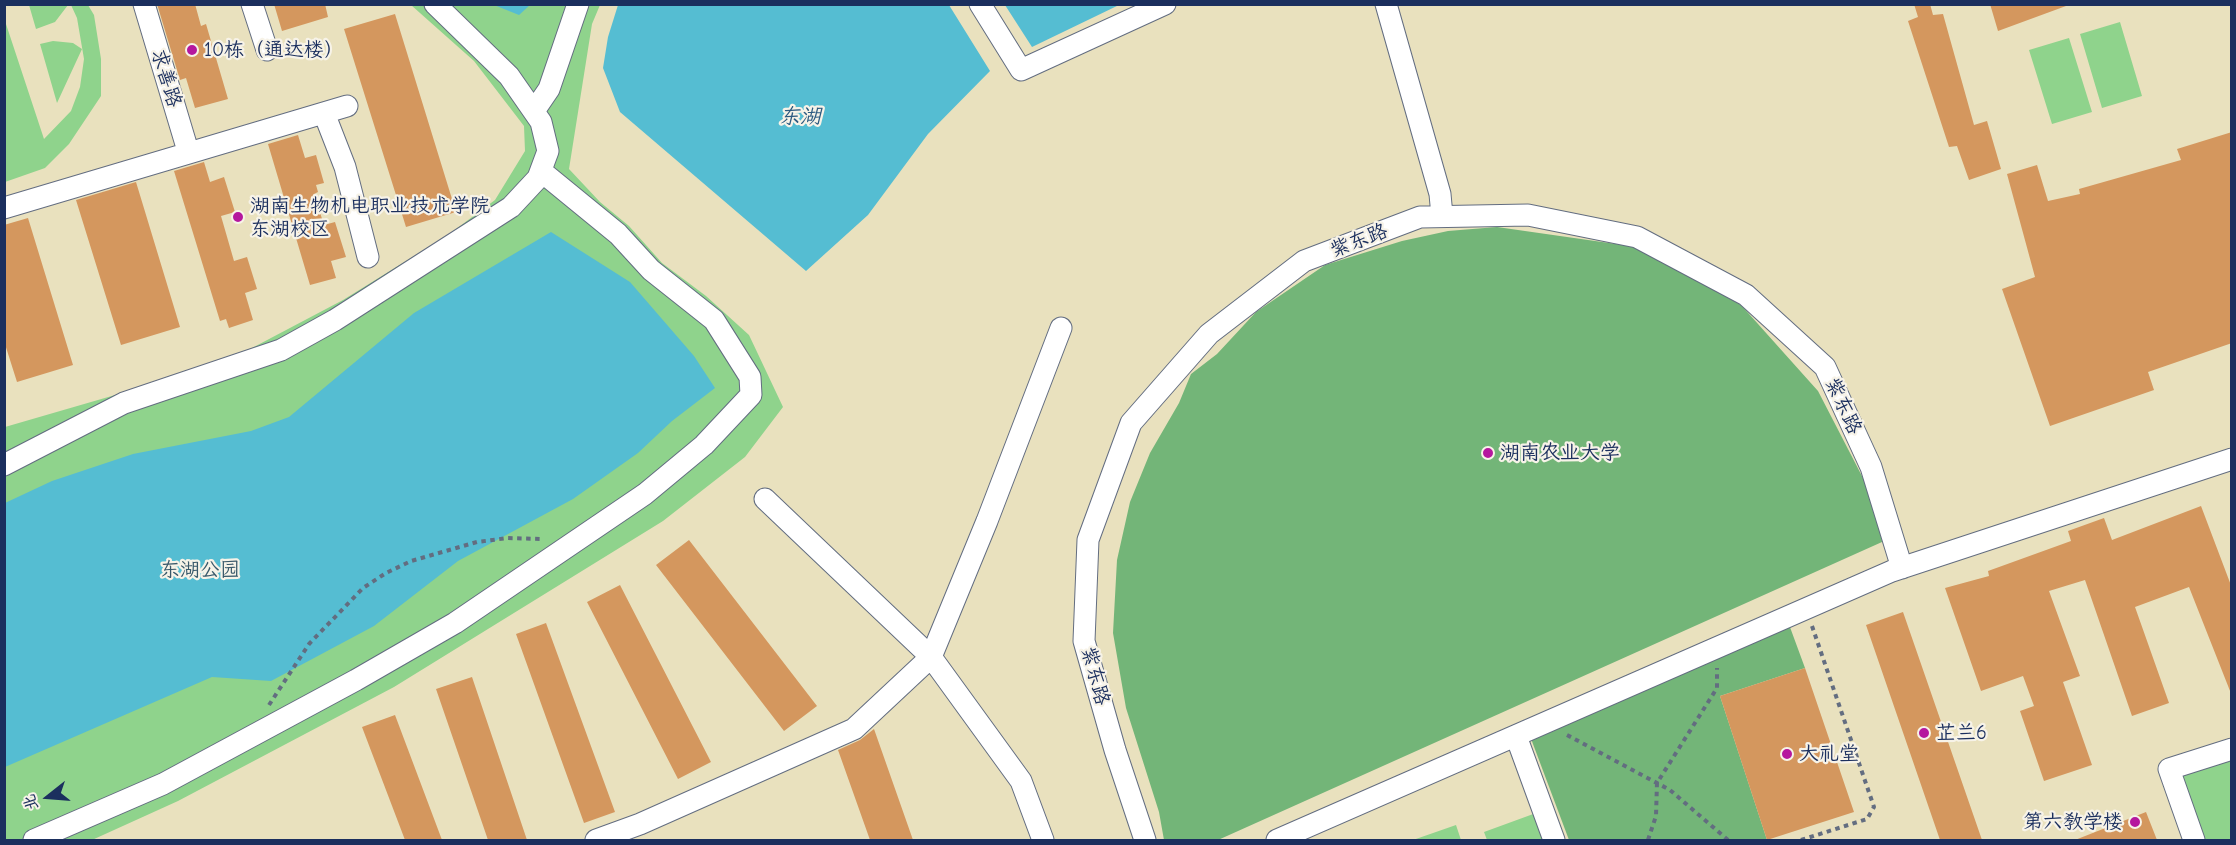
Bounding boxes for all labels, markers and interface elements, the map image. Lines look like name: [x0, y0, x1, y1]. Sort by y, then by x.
place label: 10栋（通达楼）: [204, 38, 344, 62]
marker: 10栋（通达楼）: [185, 43, 199, 57]
street label: 求善路: [146, 46, 186, 110]
water label: 东湖: [779, 104, 821, 130]
place label: 湖南生物机电职业技术学院 东湖校区: [250, 194, 490, 241]
marker: 湖南生物机电职业技术学院 东湖校区: [231, 210, 245, 224]
street label: 紫东路: [1327, 219, 1391, 263]
street label: 紫东路: [1819, 374, 1867, 438]
place label: 湖南农业大学: [1500, 441, 1620, 465]
marker: 湖南农业大学: [1481, 446, 1495, 460]
park label: 东湖公园: [160, 558, 240, 582]
street label: 紫东路: [1076, 644, 1114, 708]
place label: 芷兰6: [1936, 721, 1987, 745]
marker: 芷兰6: [1917, 726, 1931, 740]
place label: 大礼堂: [1799, 742, 1859, 766]
marker: 大礼堂: [1780, 747, 1794, 761]
north arrow: [18, 767, 78, 827]
text: 北: [20, 792, 42, 813]
place label: 第六教学楼: [2023, 810, 2123, 834]
marker: 第六教学楼: [2128, 815, 2142, 829]

